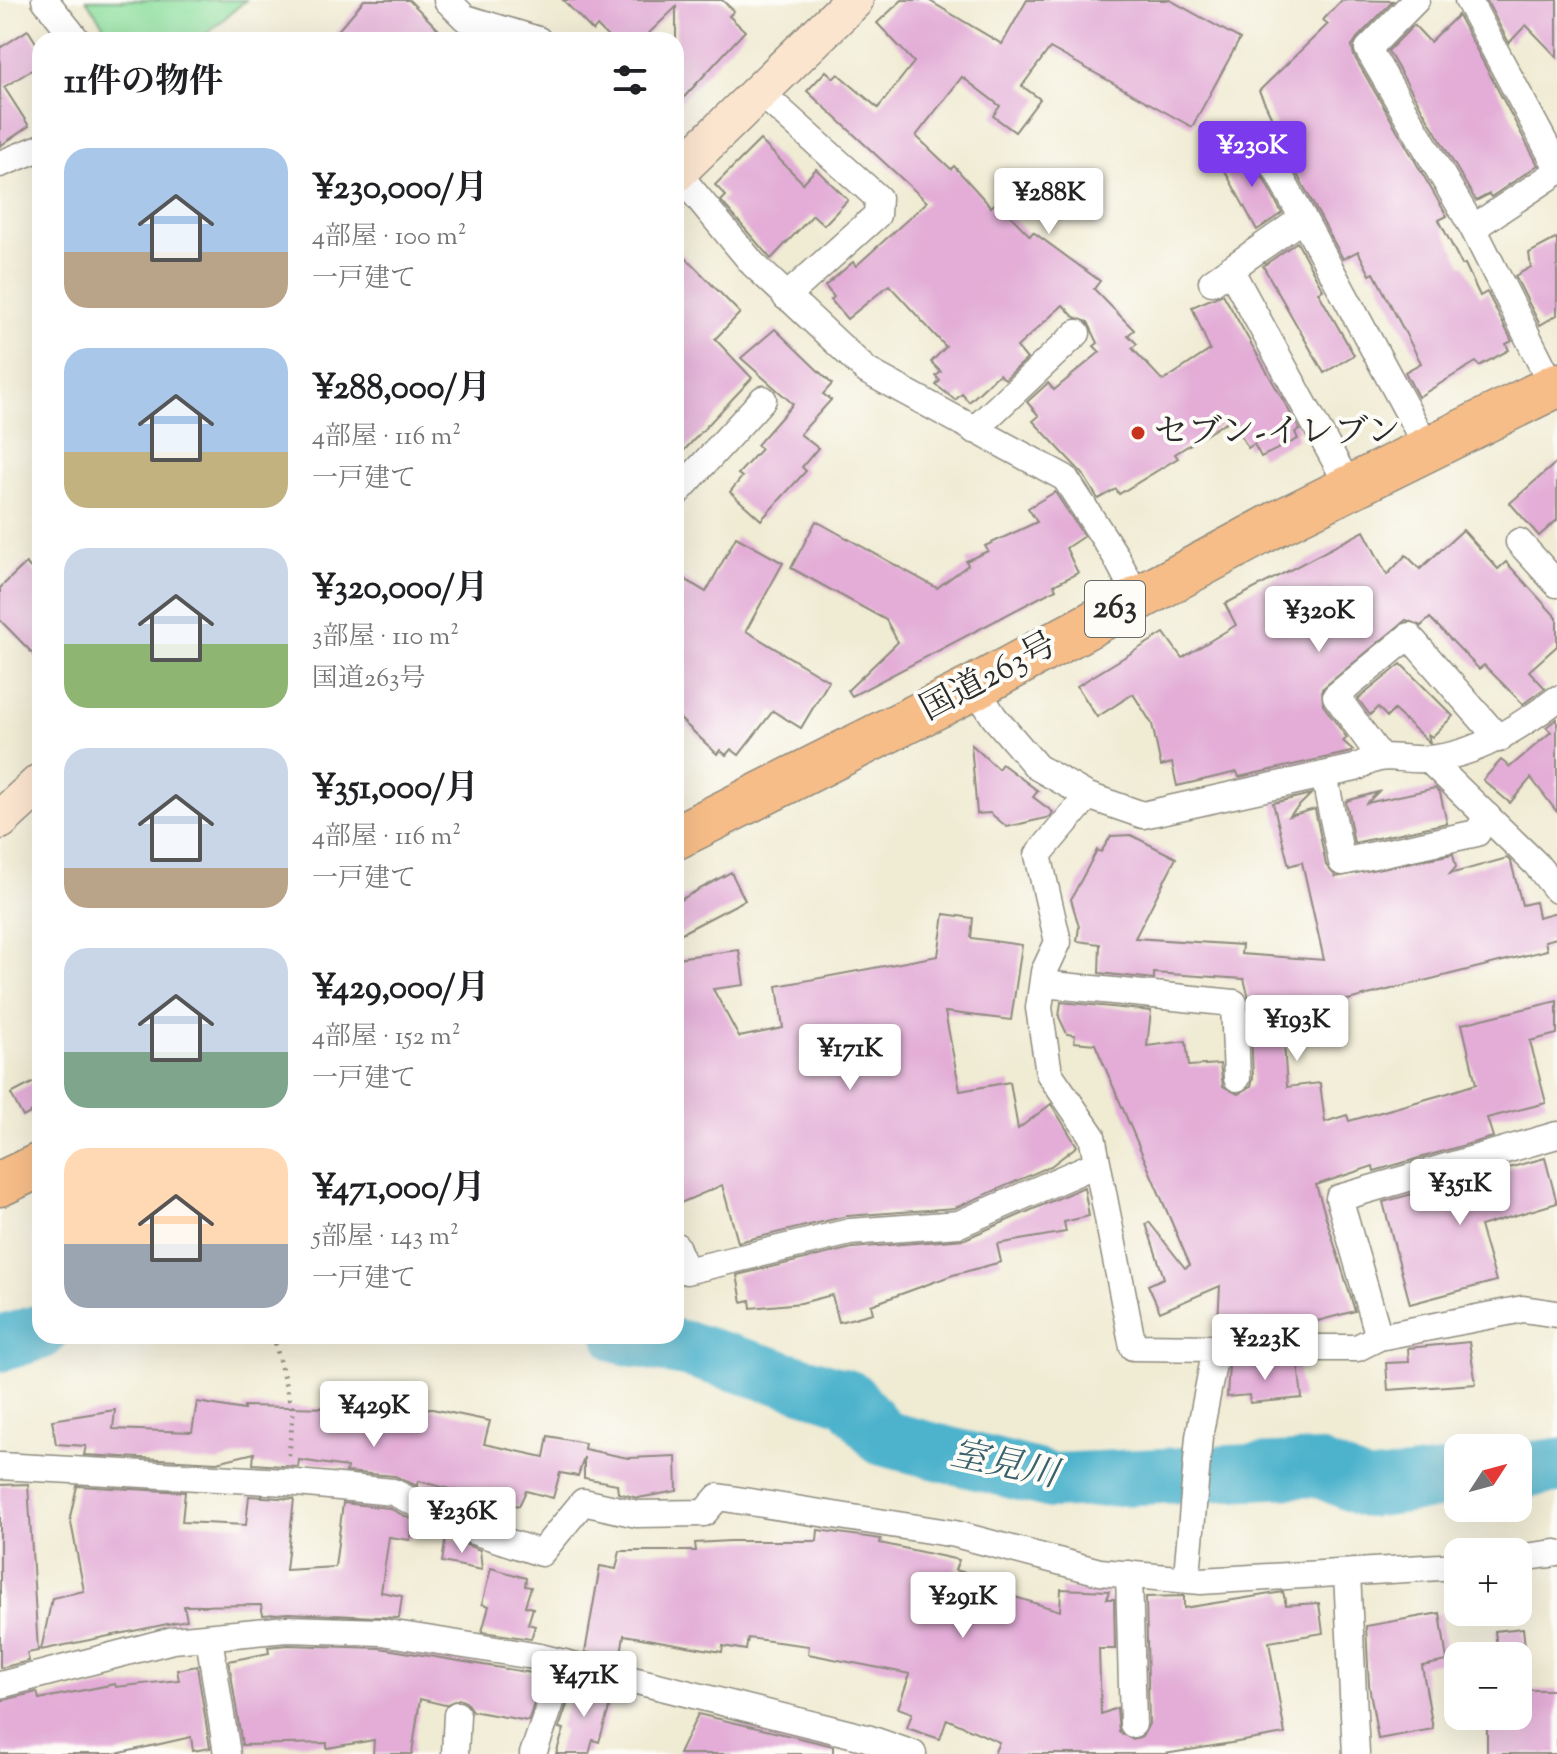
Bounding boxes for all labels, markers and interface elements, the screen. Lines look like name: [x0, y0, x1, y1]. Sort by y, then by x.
icon: filters: [608, 58, 652, 102]
text: 11件の物件: [64, 59, 223, 108]
pin: ¥230K: [1196, 121, 1308, 189]
text: ¥230K: [1216, 128, 1288, 165]
text: ¥230,000/月: [312, 165, 488, 214]
pin: ¥288K: [993, 168, 1105, 236]
text: ¥288K: [1012, 175, 1086, 212]
icon: home: [128, 180, 224, 276]
text: 4部屋 · 100 m²: [312, 219, 467, 256]
text: 一戸建て: [312, 261, 416, 298]
text: ¥288,000/月: [312, 365, 491, 414]
icon: home: [128, 380, 224, 476]
place label: セブン-イレブン: [1154, 409, 1401, 458]
text: 4部屋 · 116 m²: [312, 419, 461, 456]
marker: セブン-イレブン: [1129, 424, 1147, 442]
text: 一戸建て: [312, 461, 416, 498]
text: ¥320,000/月: [312, 565, 489, 614]
icon: home: [128, 580, 224, 676]
road number: 263: [1085, 581, 1145, 637]
pin: ¥320K: [1263, 586, 1375, 654]
text: ¥320K: [1283, 593, 1355, 630]
text: 3部屋 · 110 m²: [312, 619, 459, 656]
street label: 国道263号: [912, 621, 1066, 735]
text: 国道263号: [312, 661, 426, 698]
text: ¥351,000/月: [312, 765, 479, 814]
icon: home: [128, 780, 224, 876]
text: 4部屋 · 116 m²: [312, 819, 461, 856]
text: 一戸建て: [312, 861, 416, 898]
text: ¥429,000/月: [312, 965, 489, 1014]
icon: home: [128, 980, 224, 1076]
pin: ¥193K: [1241, 995, 1353, 1063]
text: ¥193K: [1263, 1002, 1331, 1039]
text: 4部屋 · 152 m²: [312, 1019, 460, 1056]
pin: ¥171K: [794, 1024, 906, 1092]
text: ¥171K: [817, 1031, 883, 1068]
text: 一戸建て: [312, 1061, 416, 1098]
pin: ¥351K: [1404, 1159, 1516, 1227]
text: ¥471,000/月: [312, 1165, 486, 1214]
text: ¥351K: [1428, 1166, 1492, 1203]
icon: home: [128, 1180, 224, 1276]
text: 5部屋 · 143 m²: [312, 1219, 459, 1256]
text: 一戸建て: [312, 1261, 416, 1298]
pin: ¥223K: [1209, 1314, 1321, 1382]
text: ¥223K: [1230, 1321, 1300, 1358]
pin: ¥429K: [318, 1381, 430, 1449]
text: ¥429K: [338, 1388, 410, 1425]
water label: 室見川: [946, 1429, 1066, 1503]
north arrow: [1444, 1434, 1532, 1522]
map controls: [1444, 1434, 1532, 1730]
pin: ¥236K: [406, 1487, 518, 1555]
text: ¥236K: [427, 1494, 497, 1531]
button: +: [1444, 1538, 1532, 1626]
pin: ¥291K: [907, 1572, 1019, 1640]
text: ¥291K: [929, 1579, 997, 1616]
button: −: [1444, 1642, 1532, 1730]
pin: ¥471K: [528, 1651, 640, 1719]
text: ¥471K: [549, 1658, 619, 1695]

